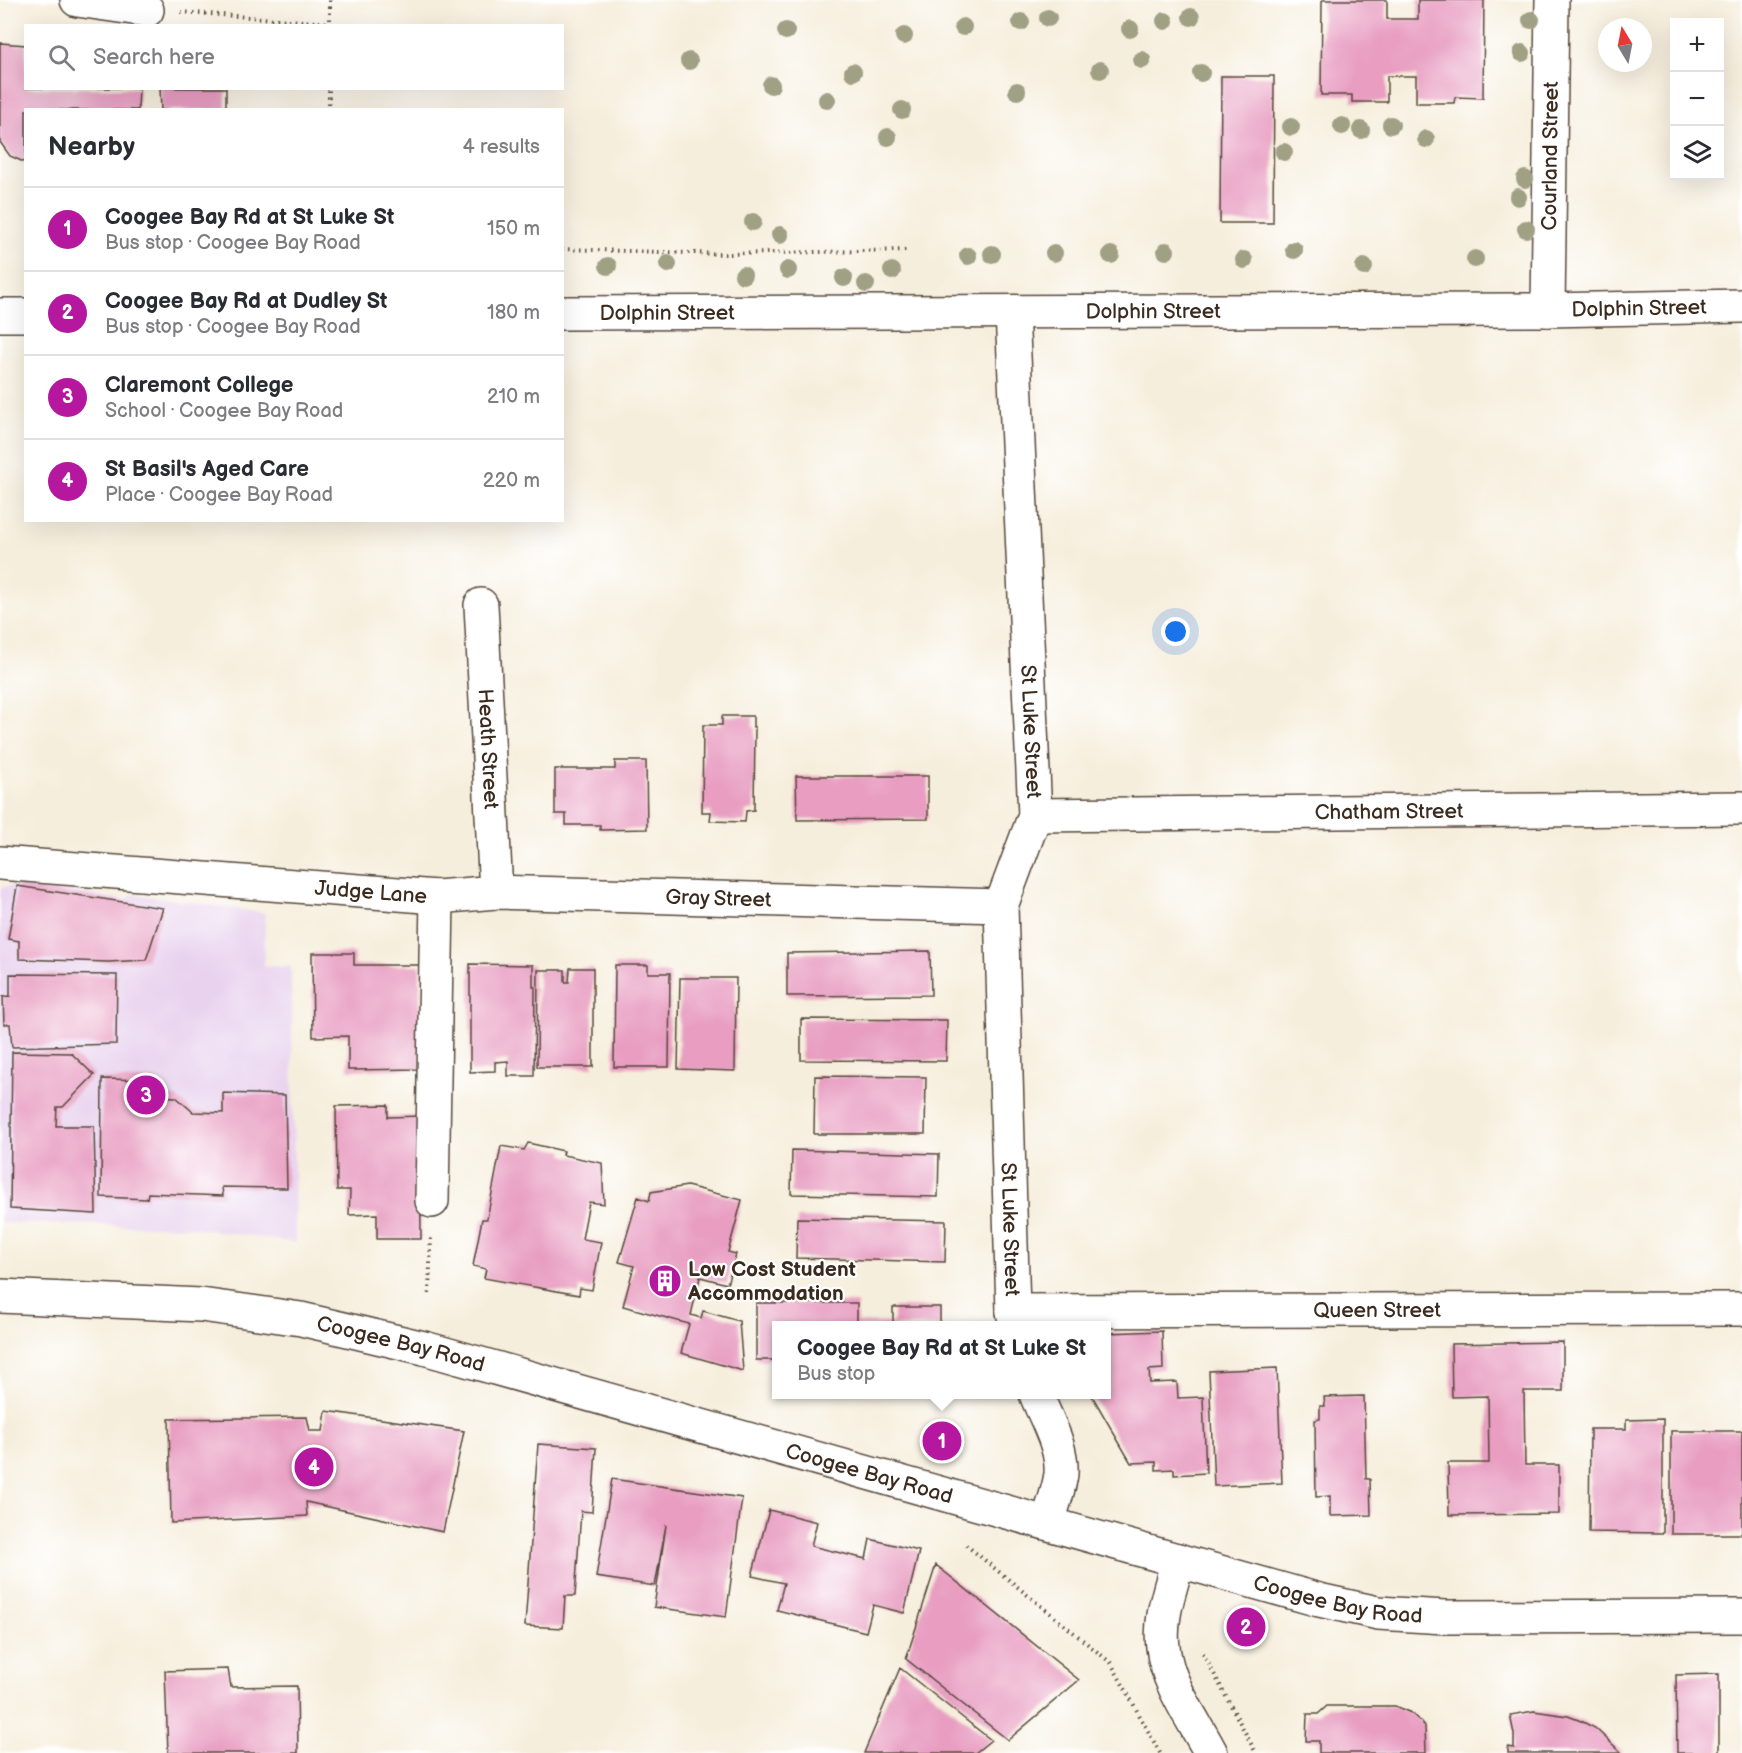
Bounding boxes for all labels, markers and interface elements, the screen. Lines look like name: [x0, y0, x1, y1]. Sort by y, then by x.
north arrow: [1598, 18, 1652, 72]
map controls: [1670, 18, 1724, 180]
button: +: [1670, 18, 1724, 72]
search box: [24, 24, 564, 90]
icon: search: [45, 41, 78, 74]
text: Search here: [93, 44, 215, 71]
button: −: [1670, 72, 1724, 126]
street label: Courland Street: [1537, 81, 1563, 231]
button: layers: [1670, 126, 1724, 180]
text: Nearby: [48, 132, 135, 163]
text: 4 results: [462, 135, 540, 159]
text: Coogee Bay Rd at St Luke St: [105, 204, 394, 231]
text: 1: [63, 217, 72, 241]
text: 150 m: [487, 217, 540, 241]
text: Bus stop · Coogee Bay Road: [105, 231, 361, 255]
text: Coogee Bay Rd at Dudley St: [105, 288, 387, 315]
street label: Dolphin Street: [1571, 294, 1707, 322]
street label: Dolphin Street: [1085, 298, 1221, 324]
street label: Dolphin Street: [599, 300, 735, 325]
text: 2: [62, 301, 73, 325]
text: 180 m: [487, 301, 540, 325]
text: Bus stop · Coogee Bay Road: [105, 315, 361, 339]
text: Claremont College: [105, 372, 294, 399]
text: 3: [62, 385, 73, 409]
text: 210 m: [487, 385, 540, 409]
text: School · Coogee Bay Road: [105, 399, 343, 423]
text: St Basil's Aged Care: [105, 456, 309, 483]
text: 4: [62, 469, 73, 493]
text: 220 m: [483, 469, 540, 493]
text: Place · Coogee Bay Road: [105, 483, 333, 507]
your location: [1161, 617, 1190, 646]
street label: St Luke Street: [1016, 664, 1047, 800]
street label: Heath Street: [473, 688, 504, 810]
street label: Chatham Street: [1314, 798, 1464, 825]
street label: Judge Lane: [314, 875, 428, 909]
street label: Gray Street: [665, 884, 772, 912]
pin: 3: [126, 1072, 166, 1118]
street label: St Luke Street: [996, 1162, 1025, 1297]
place label: Low Cost Student Accommodation: [687, 1257, 856, 1306]
building icon: Low Cost Student Accommodation: [647, 1263, 683, 1299]
street label: Queen Street: [1313, 1297, 1441, 1323]
street label: Coogee Bay Road: [314, 1311, 488, 1377]
popup: [772, 1321, 1111, 1399]
text: Coogee Bay Rd at St Luke St: [797, 1335, 1086, 1362]
text: Bus stop: [797, 1362, 875, 1386]
pin: 1: [922, 1418, 962, 1464]
street label: Coogee Bay Road: [783, 1438, 956, 1509]
pin: 4: [294, 1444, 334, 1490]
street label: Coogee Bay Road: [1251, 1570, 1423, 1628]
pin: 2: [1226, 1604, 1266, 1650]

